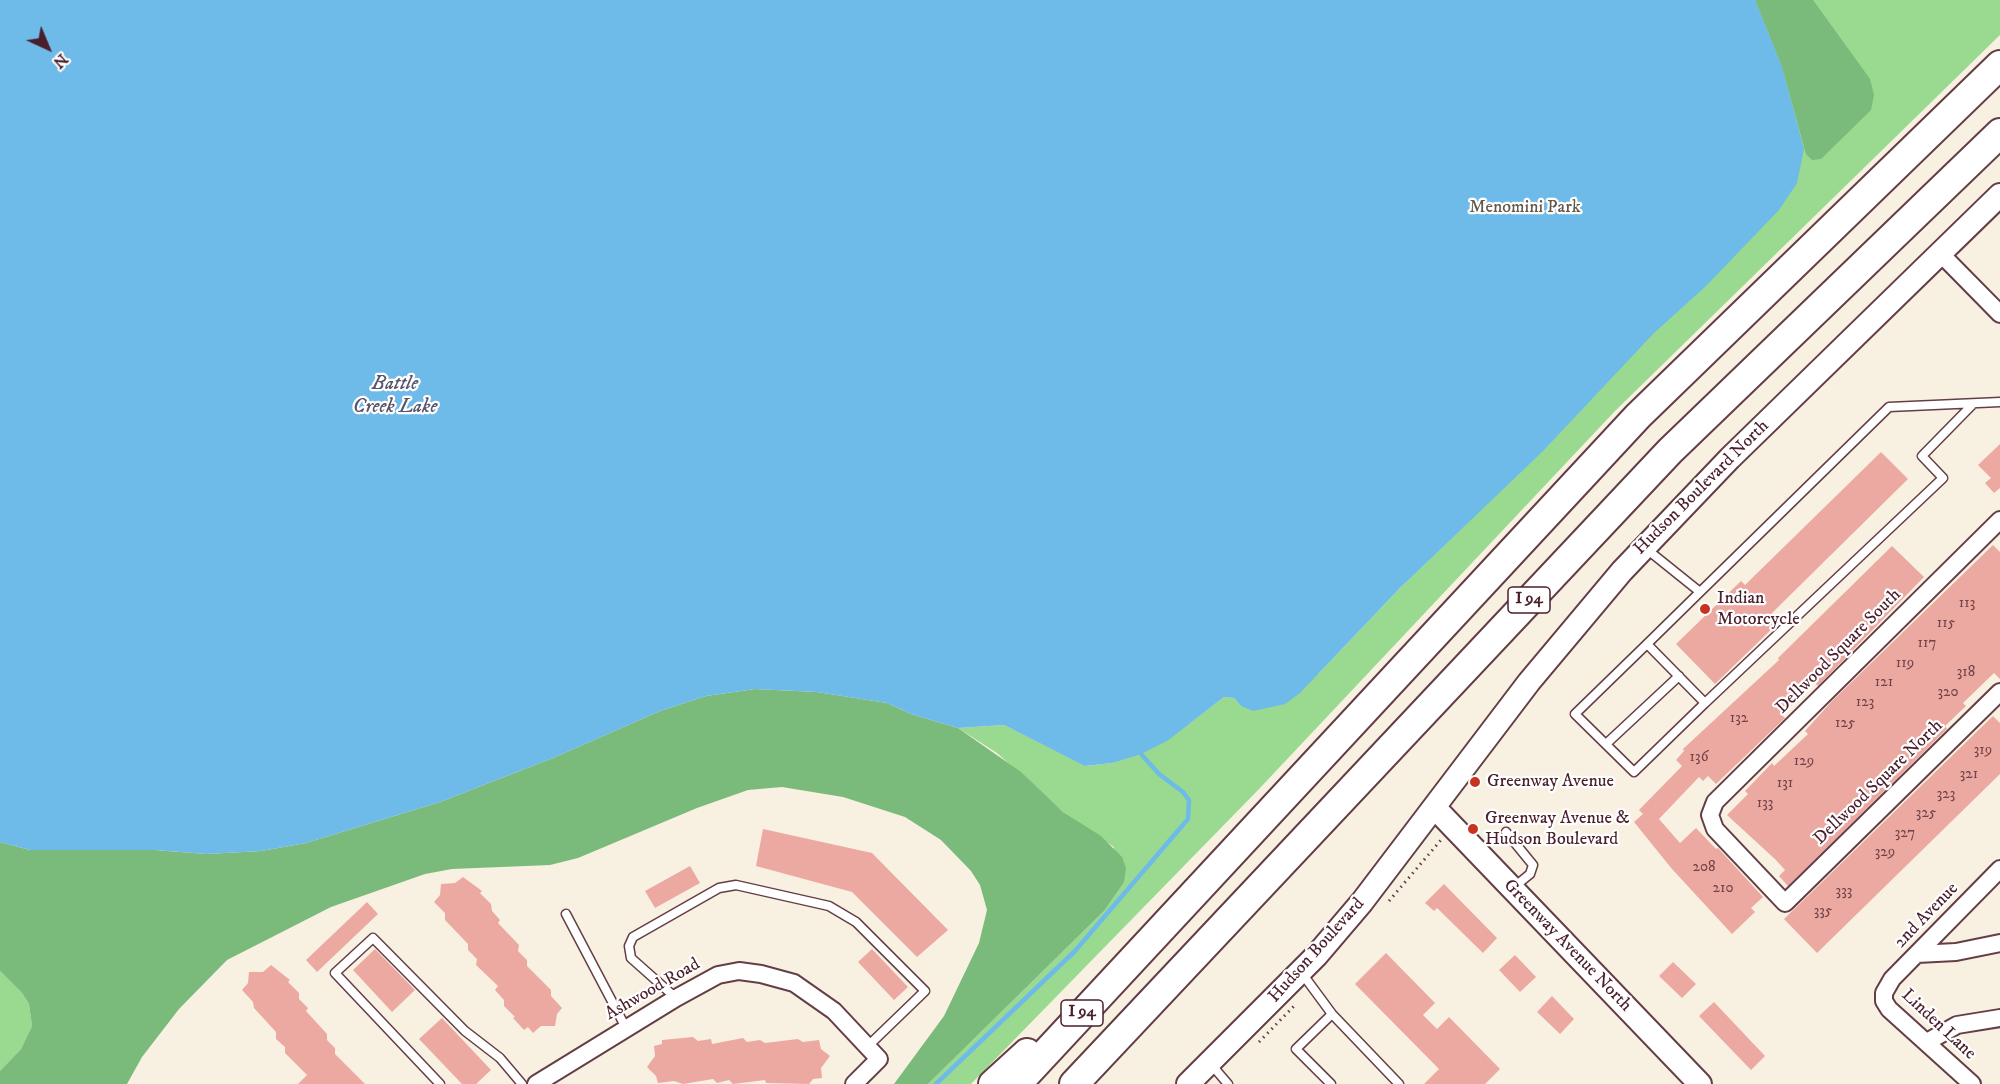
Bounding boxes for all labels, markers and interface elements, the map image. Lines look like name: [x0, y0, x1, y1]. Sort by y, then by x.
north arrow: [18, 18, 78, 78]
text: N: [49, 49, 72, 73]
park label: Menomini Park: [1469, 197, 1581, 219]
water label: Battle Creek Lake: [353, 373, 437, 420]
street label: Hudson Boulevard North: [1630, 416, 1774, 560]
street label: Dellwood Square South: [1772, 585, 1906, 719]
road number: I 94: [1508, 587, 1550, 613]
place label: Indian Motorcycle: [1717, 588, 1800, 630]
house number: 113: [1959, 595, 1975, 613]
marker: Indian Motorcycle: [1698, 602, 1712, 616]
house number: 115: [1937, 615, 1955, 633]
house number: 117: [1918, 635, 1936, 653]
house number: 119: [1896, 655, 1914, 673]
house number: 318: [1957, 664, 1975, 682]
house number: 121: [1875, 674, 1893, 692]
house number: 320: [1937, 684, 1959, 702]
house number: 123: [1856, 694, 1874, 712]
house number: 132: [1730, 710, 1748, 728]
house number: 125: [1835, 715, 1855, 733]
street label: Dellwood Square North: [1810, 716, 1948, 850]
house number: 319: [1974, 742, 1992, 760]
house number: 136: [1690, 749, 1708, 767]
house number: 129: [1794, 753, 1814, 771]
house number: 321: [1960, 766, 1978, 784]
place label: Greenway Avenue: [1487, 771, 1614, 793]
marker: Greenway Avenue: [1468, 775, 1482, 789]
house number: 131: [1777, 775, 1793, 793]
house number: 323: [1937, 786, 1955, 804]
house number: 133: [1757, 795, 1773, 813]
house number: 325: [1916, 805, 1936, 823]
place label: Greenway Avenue & Hudson Boulevard: [1485, 808, 1630, 850]
marker: Greenway Avenue & Hudson Boulevard: [1466, 822, 1480, 836]
house number: 327: [1895, 825, 1915, 843]
house number: 329: [1875, 844, 1895, 862]
house number: 208: [1693, 859, 1715, 877]
street label: Greenway Avenue North: [1498, 875, 1636, 1017]
street label: 2nd Avenue: [1890, 879, 1964, 953]
house number: 210: [1713, 880, 1733, 898]
house number: 333: [1836, 883, 1852, 901]
street label: Hudson Boulevard: [1264, 894, 1370, 1008]
house number: 335: [1814, 903, 1832, 921]
street label: Ashwood Road: [602, 954, 704, 1026]
street label: Linden Lane: [1896, 985, 1980, 1065]
road number: I 94: [1061, 1000, 1103, 1026]

